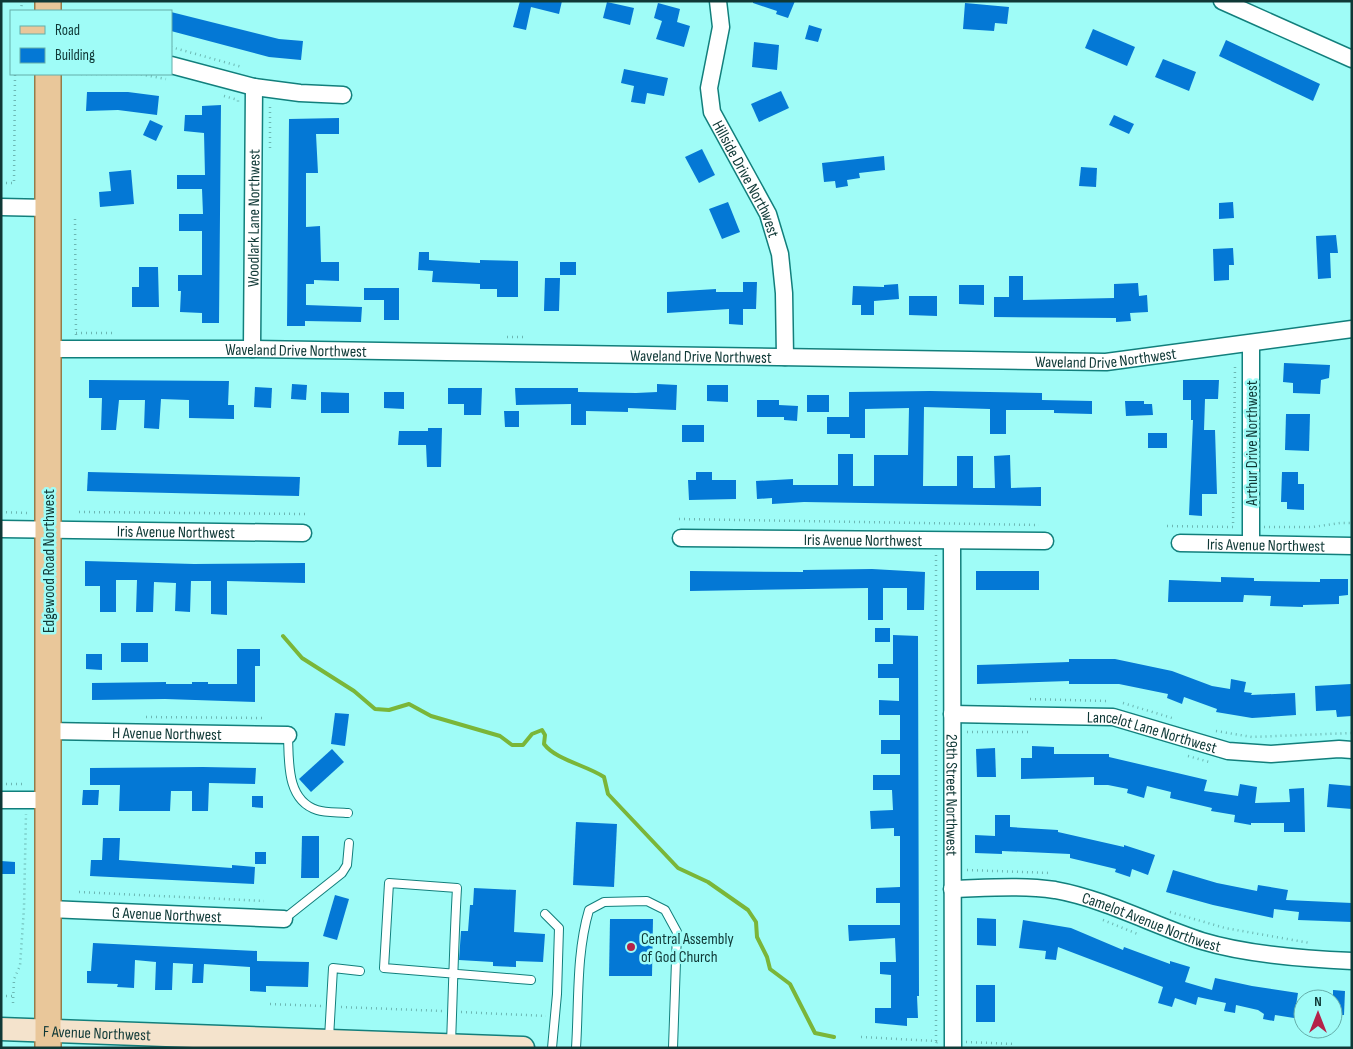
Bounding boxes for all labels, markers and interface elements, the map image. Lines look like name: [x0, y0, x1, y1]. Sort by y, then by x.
legend: [10, 10, 172, 75]
text: Road: [55, 21, 80, 40]
text: Building: [55, 46, 95, 65]
street label: Hillside Drive Northwest: [708, 118, 783, 240]
street label: Woodlark Lane Northwest: [244, 149, 265, 287]
street label: Waveland Drive Northwest: [225, 341, 367, 362]
street label: Waveland Drive Northwest: [1035, 345, 1178, 373]
street label: Waveland Drive Northwest: [630, 347, 772, 368]
street label: Arthur Drive Northwest: [1243, 380, 1262, 507]
street label: Edgewood Road Northwest: [40, 489, 59, 633]
street label: Iris Avenue Northwest: [117, 523, 235, 543]
street label: Iris Avenue Northwest: [804, 531, 922, 551]
street label: Iris Avenue Northwest: [1207, 535, 1325, 557]
street label: Lancelot Lane Northwest: [1087, 709, 1219, 758]
street label: H Avenue Northwest: [112, 724, 222, 745]
street label: 29th Street Northwest: [941, 734, 961, 856]
street label: Camelot Avenue Northwest: [1080, 889, 1223, 957]
street label: G Avenue Northwest: [112, 904, 222, 927]
place label: Central Assembly of God Church: [641, 930, 734, 967]
marker: Central Assembly of God Church: [625, 941, 637, 953]
north arrow: [1293, 989, 1343, 1039]
text: N: [1314, 993, 1322, 1010]
street label: F Avenue Northwest: [43, 1023, 151, 1045]

